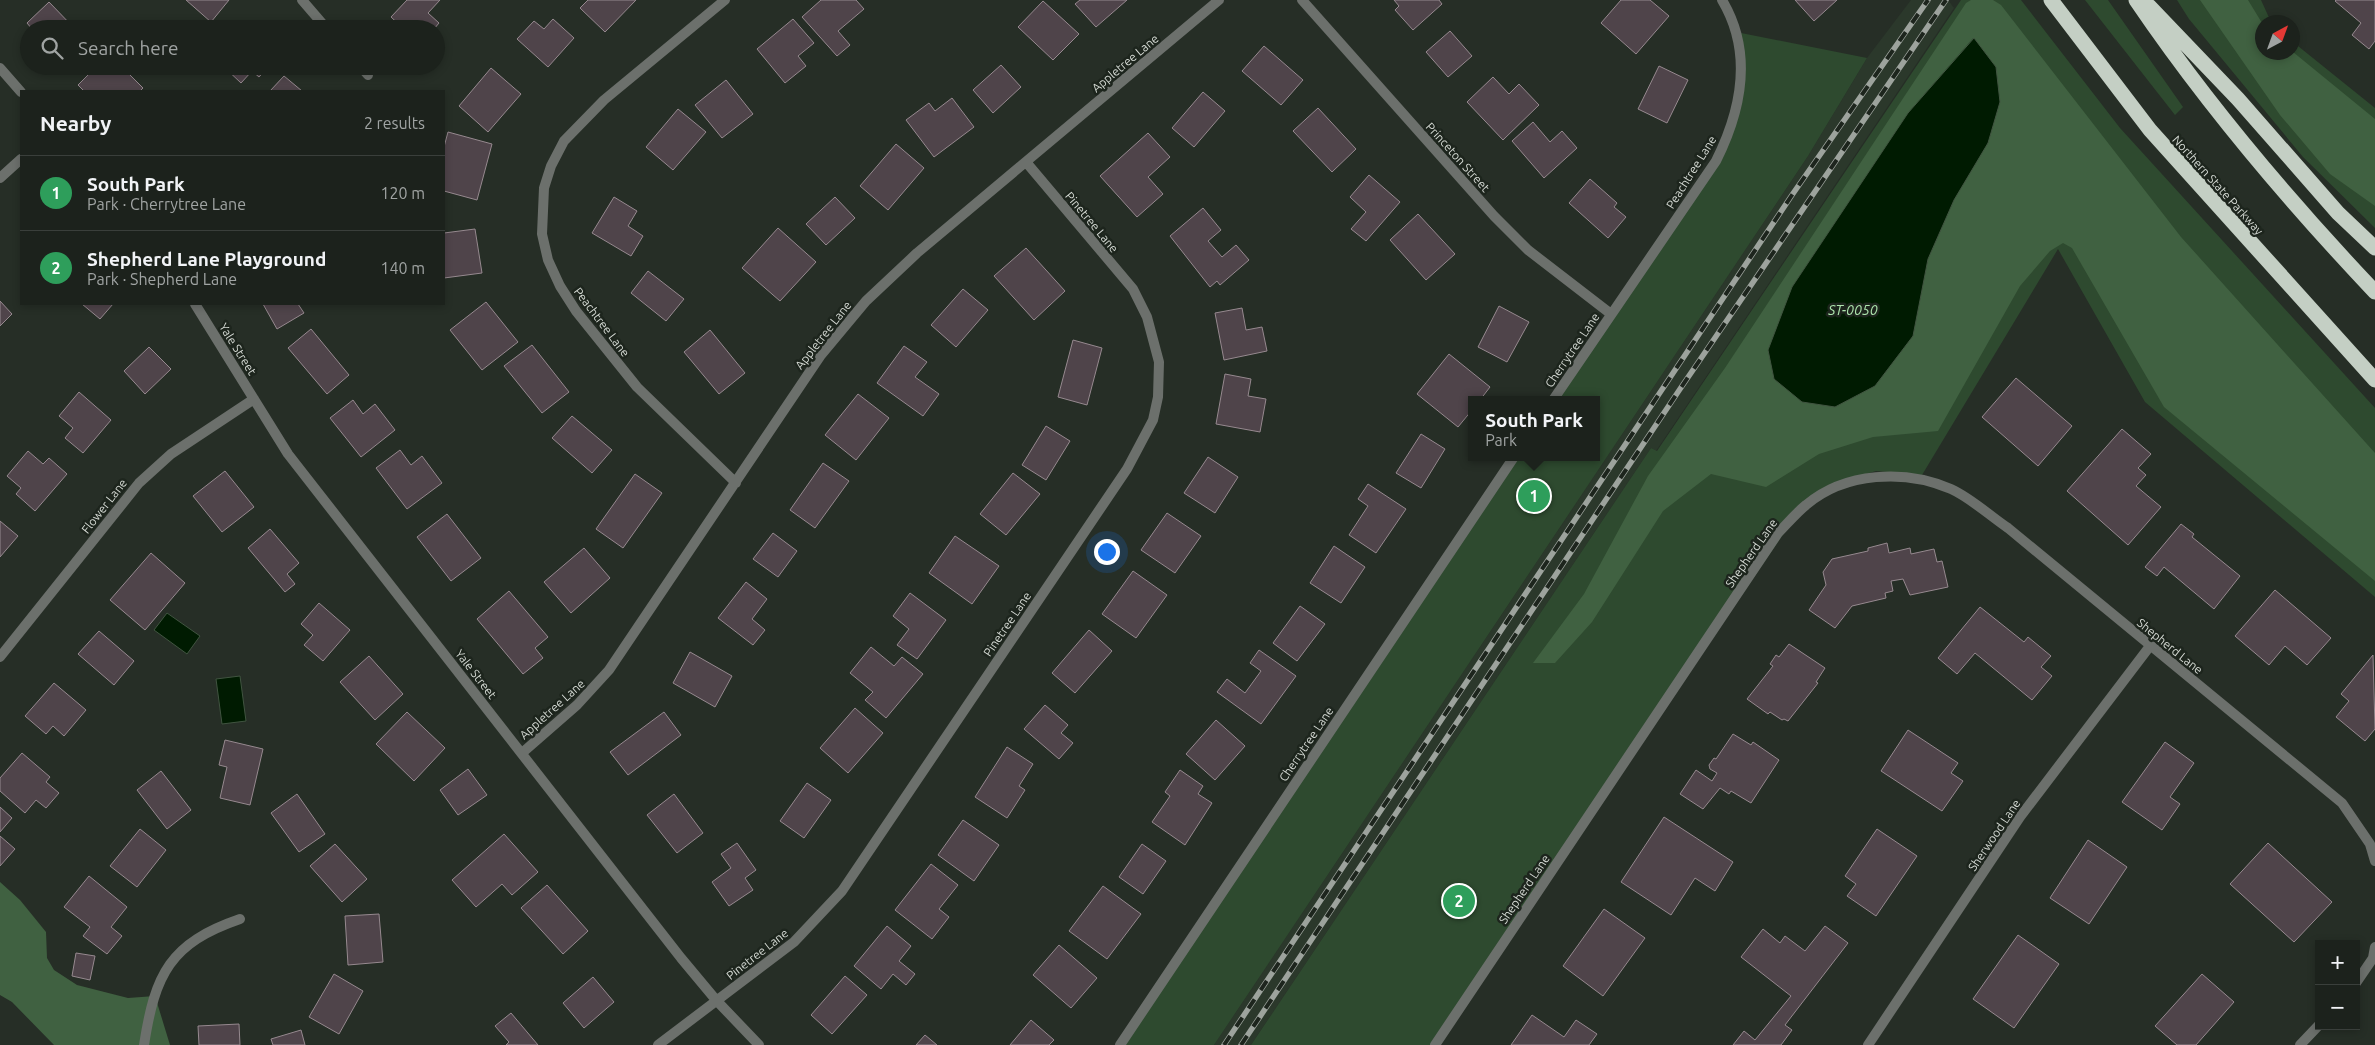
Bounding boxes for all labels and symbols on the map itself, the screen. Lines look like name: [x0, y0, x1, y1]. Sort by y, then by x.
north arrow: [2255, 15, 2300, 60]
street label: Appletree Lane: [1089, 31, 1161, 95]
street label: Princeton Street: [1424, 120, 1493, 194]
street label: Peachtree Lane: [1663, 133, 1719, 211]
street label: Northern State Parkway: [2170, 133, 2266, 237]
street label: Pinetree Lane: [1063, 189, 1121, 255]
street label: Peachtree Lane: [572, 285, 632, 359]
street label: Appletree Lane: [792, 298, 854, 372]
water label: ST-0050: [1827, 302, 1878, 318]
street label: Cherrytree Lane: [1542, 310, 1602, 390]
street label: Yale Street: [217, 321, 259, 378]
street label: Flower Lane: [79, 476, 129, 536]
pin: 1: [1518, 477, 1550, 515]
street label: Shepherd Lane: [1723, 516, 1779, 590]
your location: [1094, 539, 1120, 565]
street label: Pinetree Lane: [981, 589, 1033, 659]
street label: Shepherd Lane: [2135, 616, 2205, 676]
street label: Yale Street: [453, 647, 499, 701]
street label: Appletree Lane: [517, 677, 587, 741]
street label: Cherrytree Lane: [1276, 704, 1336, 784]
street label: Sherwood Lane: [1965, 797, 2023, 873]
street label: Shepherd Lane: [1496, 852, 1552, 926]
pin: 2: [1443, 882, 1475, 920]
street label: Pinetree Lane: [724, 926, 790, 982]

